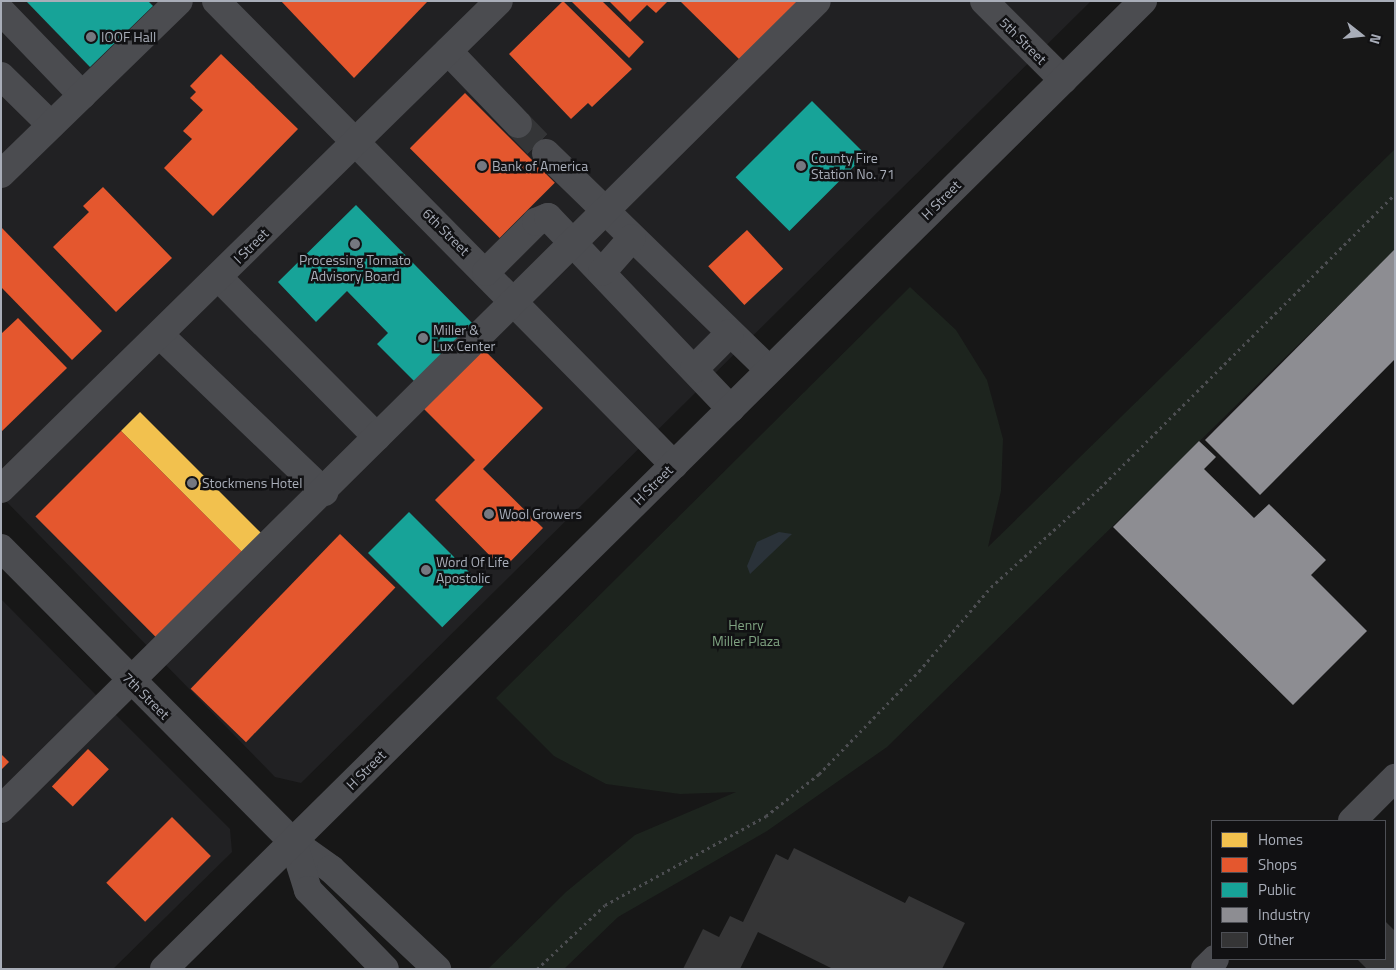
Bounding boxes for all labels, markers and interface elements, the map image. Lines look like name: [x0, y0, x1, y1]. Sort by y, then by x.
north arrow: [1336, 10, 1386, 60]
street label: 5th Street: [996, 14, 1050, 68]
place label: IOOF Hall: [101, 29, 156, 45]
marker: IOOF Hall: [85, 31, 97, 43]
text: N: [1364, 32, 1387, 47]
place label: County Fire Station No. 71: [811, 150, 895, 182]
place label: Bank of America: [492, 158, 588, 174]
marker: Bank of America: [476, 160, 488, 172]
marker: County Fire Station No. 71: [795, 160, 807, 172]
street label: H Street: [918, 177, 964, 223]
street label: 6th Street: [419, 205, 473, 259]
street label: I Street: [230, 225, 272, 267]
marker: Processing Tomato Advisory Board: [349, 238, 361, 250]
place label: Processing Tomato Advisory Board: [299, 252, 411, 284]
place label: Miller & Lux Center: [433, 322, 495, 354]
marker: Miller & Lux Center: [417, 332, 429, 344]
street label: H Street: [630, 462, 676, 508]
place label: Stockmens Hotel: [202, 475, 302, 491]
marker: Stockmens Hotel: [186, 477, 198, 489]
place label: Wool Growers: [499, 506, 582, 522]
marker: Wool Growers: [483, 508, 495, 520]
place label: Word Of Life Apostolic: [436, 554, 509, 586]
marker: Word Of Life Apostolic: [420, 564, 432, 576]
park label: Henry Miller Plaza: [712, 617, 780, 650]
street label: 7th Street: [119, 669, 173, 723]
street label: H Street: [343, 747, 389, 793]
legend: [1211, 820, 1386, 960]
text: Homes: [1258, 828, 1303, 851]
text: Shops: [1258, 853, 1297, 876]
text: Public: [1258, 878, 1296, 901]
text: Industry: [1258, 903, 1310, 926]
text: Other: [1258, 928, 1294, 951]

